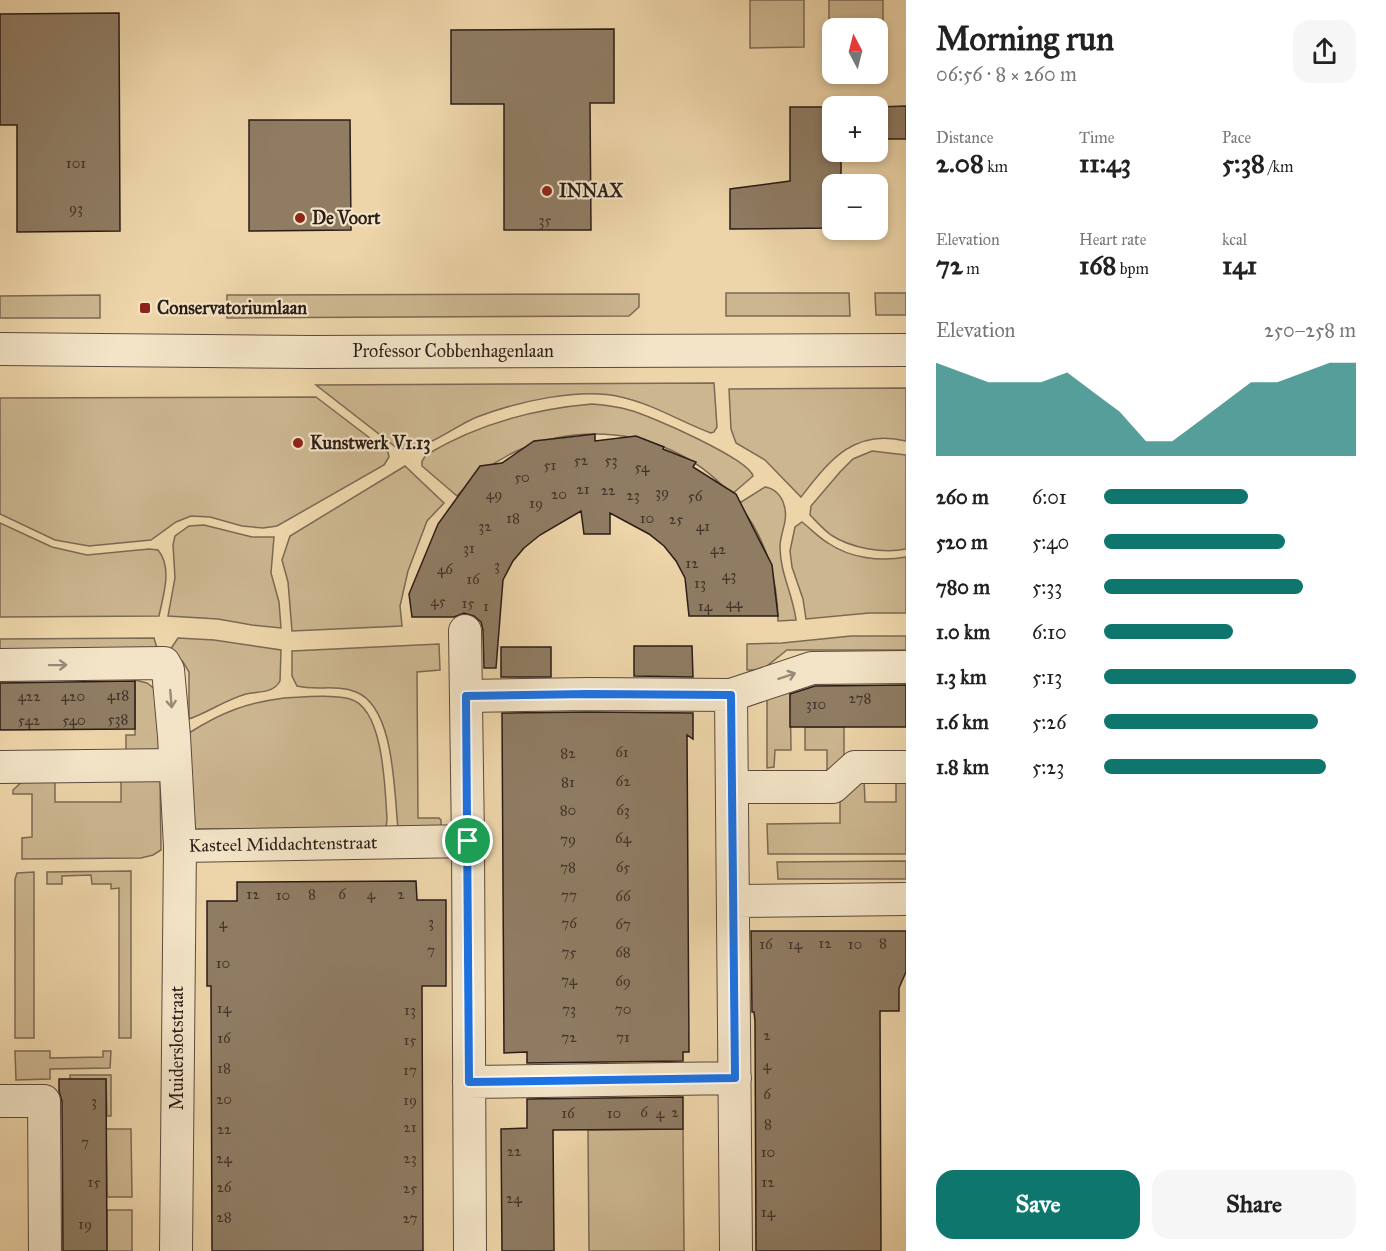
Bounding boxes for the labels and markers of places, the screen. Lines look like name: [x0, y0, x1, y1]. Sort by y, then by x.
place label: INNAX: [559, 180, 624, 202]
marker: INNAX: [540, 184, 554, 198]
place label: De Voort: [312, 207, 381, 229]
marker: De Voort: [293, 211, 307, 225]
place label: Conservatoriumlaan: [157, 297, 307, 319]
marker: Conservatoriumlaan: [138, 301, 152, 315]
place label: Kunstwerk V1.13: [310, 432, 430, 455]
marker: Kunstwerk V1.13: [291, 436, 305, 450]
pin: [442, 815, 493, 866]

